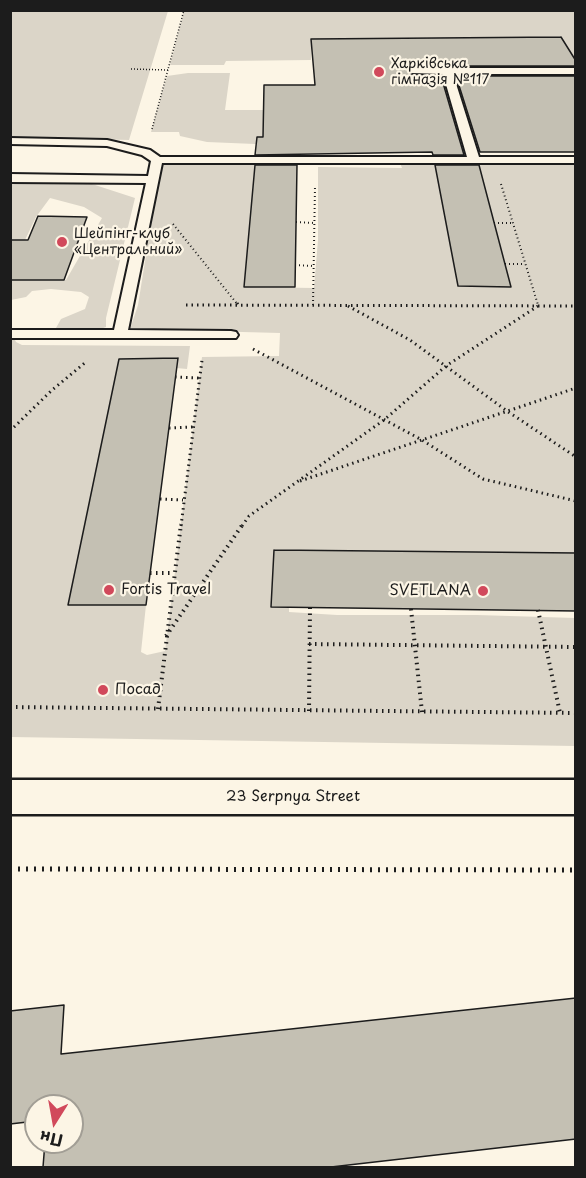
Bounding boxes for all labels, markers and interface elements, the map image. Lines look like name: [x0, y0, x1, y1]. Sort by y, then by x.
place label: Харківська гімназія №117: [391, 56, 489, 88]
marker: Харківська гімназія №117: [372, 65, 386, 79]
place label: Шейпінг-клуб «Центральний»: [74, 226, 182, 258]
marker: Шейпінг-клуб «Центральний»: [55, 235, 69, 249]
place label: Fortis Travel: [121, 581, 211, 599]
place label: SVETLANA: [390, 582, 471, 600]
marker: Fortis Travel: [102, 583, 116, 597]
marker: SVETLANA: [476, 584, 490, 598]
place label: Посад: [115, 681, 161, 699]
marker: Посад: [96, 683, 110, 697]
street label: 23 Serpnya Street: [226, 788, 360, 806]
north arrow: [24, 1094, 84, 1154]
text: Пн: [37, 1126, 65, 1154]

